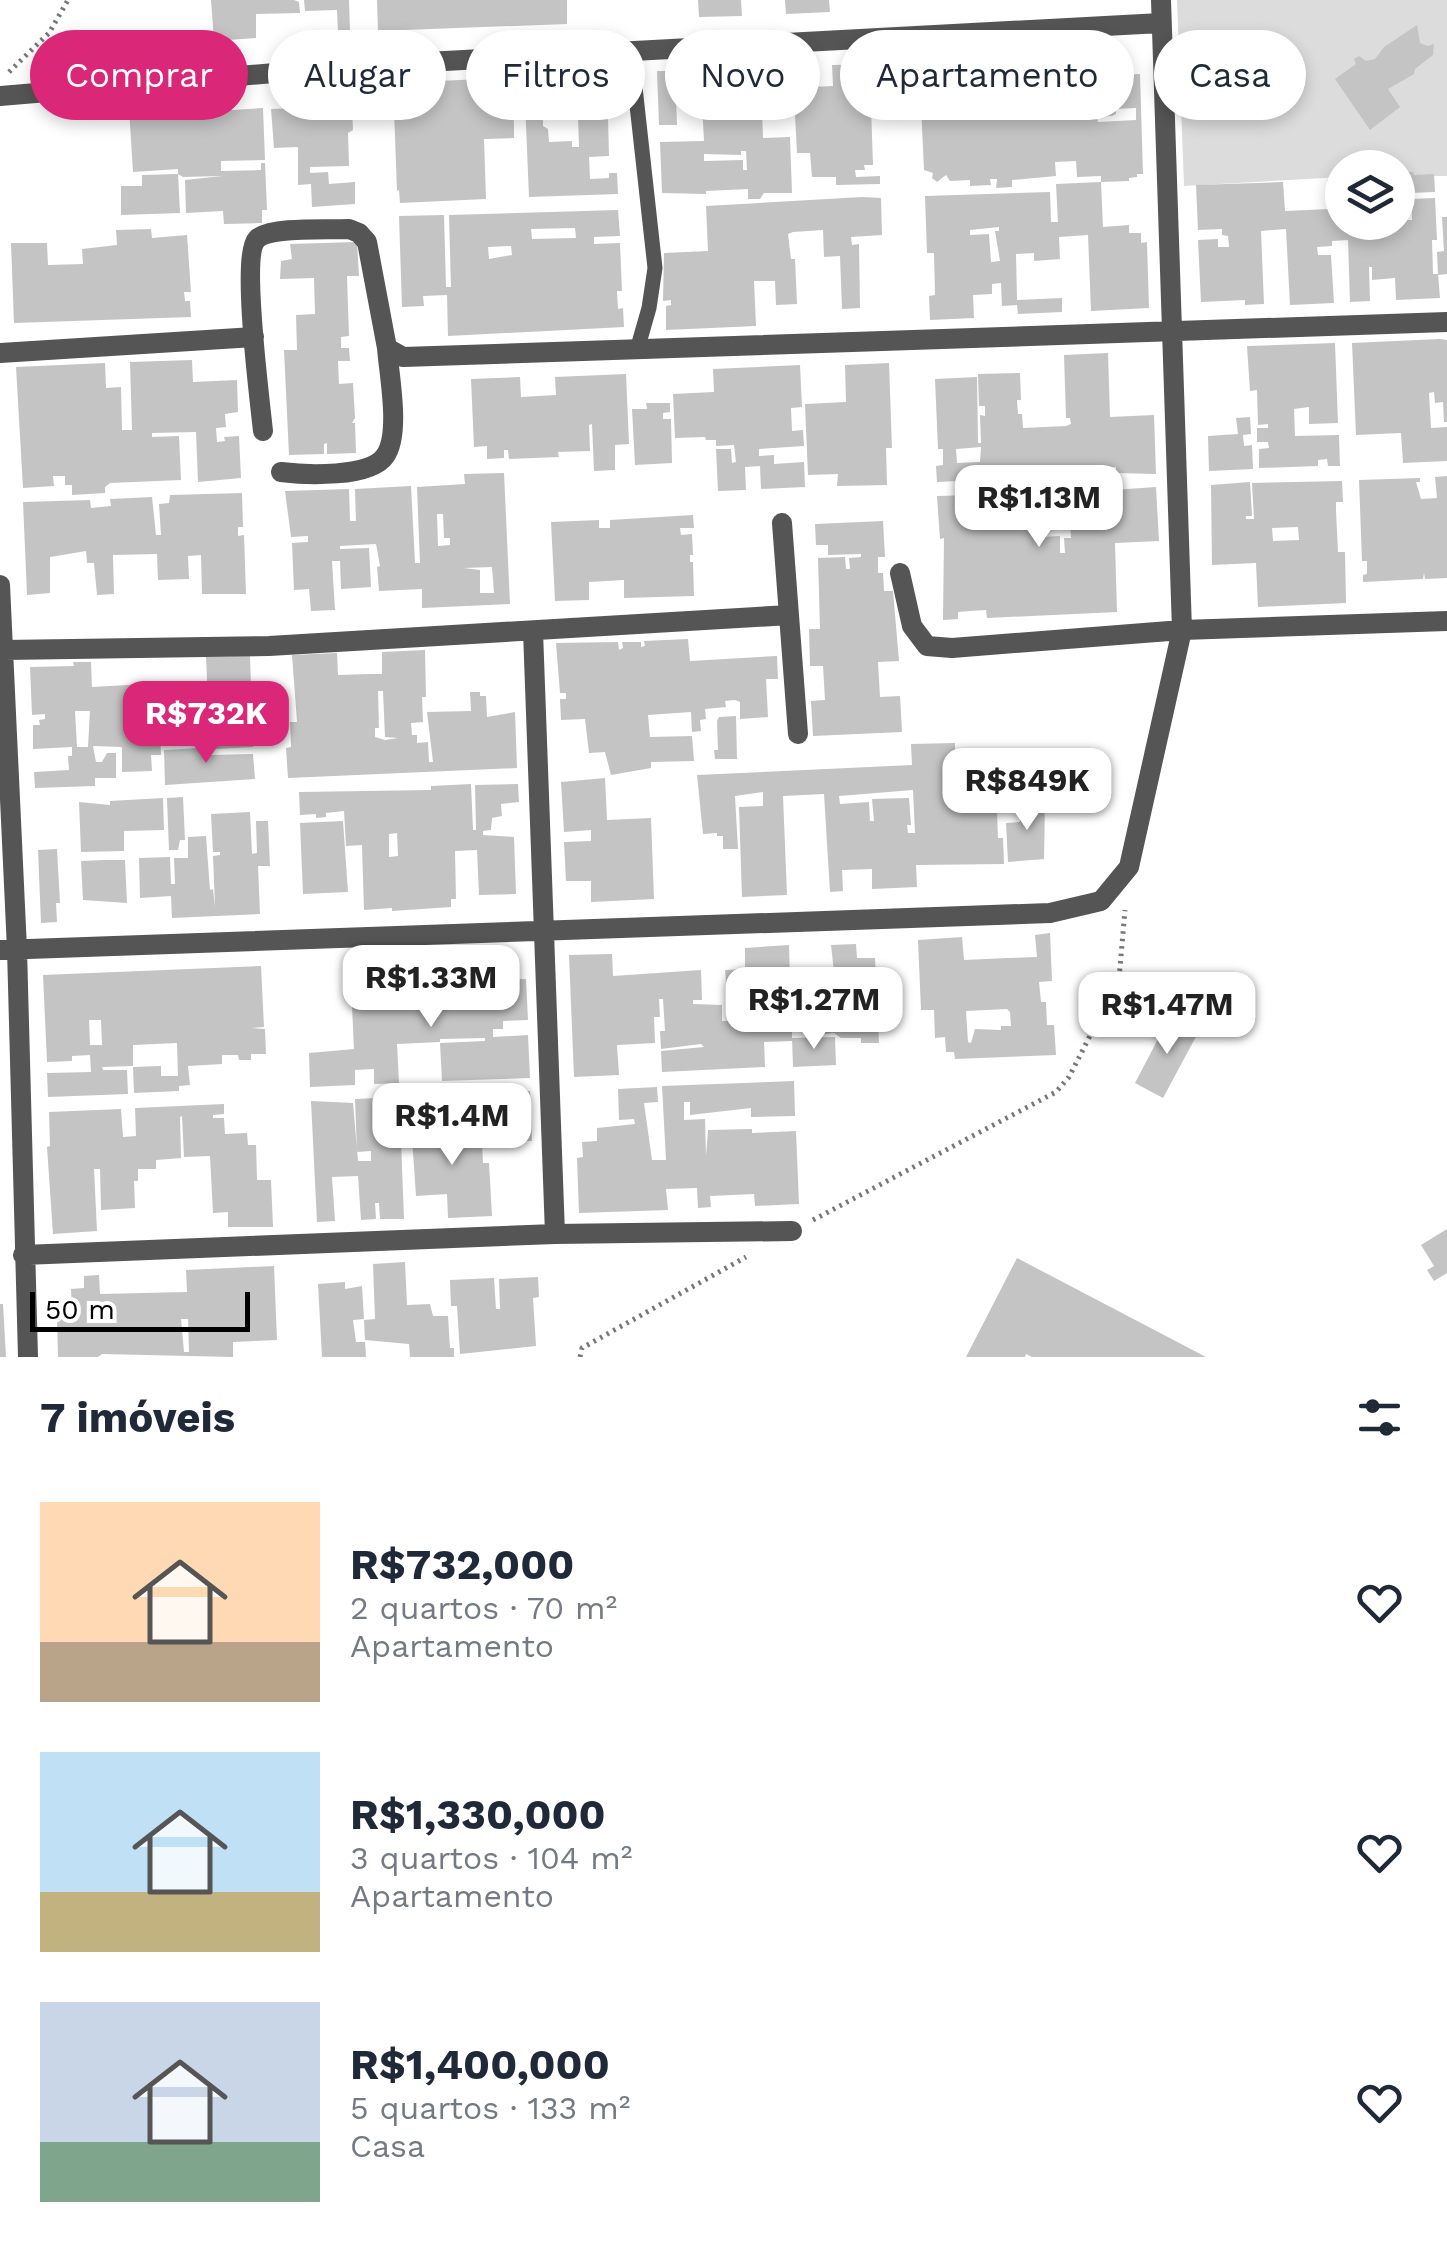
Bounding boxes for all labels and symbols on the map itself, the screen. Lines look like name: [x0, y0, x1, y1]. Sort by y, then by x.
pin: R$1.13M: [947, 465, 1131, 550]
pin: R$732K: [125, 681, 287, 766]
pin: R$849K: [946, 748, 1108, 833]
pin: R$1.33M: [339, 945, 523, 1030]
pin: R$1.27M: [722, 967, 906, 1052]
pin: R$1.47M: [1075, 972, 1259, 1057]
pin: R$1.4M: [371, 1083, 533, 1168]
scale bar: [30, 1287, 250, 1332]

